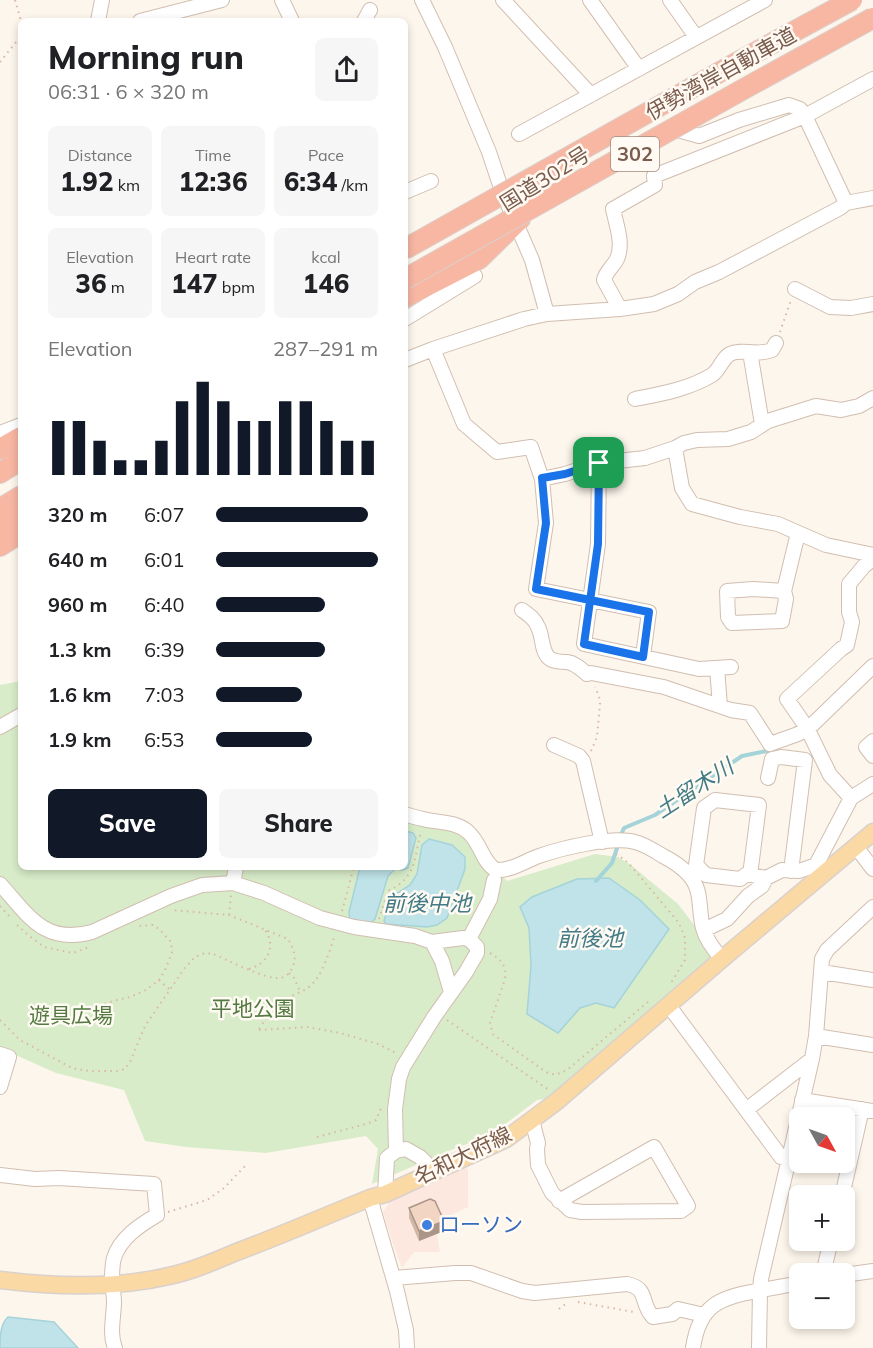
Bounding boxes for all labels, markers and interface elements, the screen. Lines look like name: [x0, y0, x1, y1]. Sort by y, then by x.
street label: 伊勢湾岸自動車道: [641, 21, 800, 125]
text: Morning run: [48, 36, 244, 77]
button: share: [315, 38, 378, 101]
text: 06:31 · 6 × 320 m: [48, 79, 209, 104]
road number: 302: [611, 137, 659, 171]
street label: 国道302号: [495, 140, 594, 216]
text: Distance: [68, 145, 132, 165]
text: Time: [195, 145, 231, 165]
text: Pace: [308, 145, 344, 165]
text: 1.92: [60, 165, 114, 198]
text: 12:36: [178, 165, 248, 198]
text: 6:34: [284, 165, 337, 198]
text: km: [114, 175, 140, 195]
text: /km: [337, 175, 368, 195]
text: Elevation: [66, 247, 134, 267]
text: Heart rate: [175, 247, 251, 267]
text: kcal: [311, 247, 341, 267]
text: 36: [75, 267, 106, 300]
text: 147: [171, 267, 218, 300]
text: 146: [303, 267, 349, 300]
text: m: [106, 277, 125, 297]
text: bpm: [218, 277, 255, 297]
text: Elevation: [48, 336, 133, 361]
text: 287–291 m: [273, 336, 378, 361]
pin: [573, 437, 624, 488]
icon: arrive: [582, 446, 615, 479]
text: 320 m: [48, 502, 107, 527]
text: 6:07: [144, 502, 185, 527]
text: 640 m: [48, 547, 107, 572]
text: 6:01: [144, 547, 185, 572]
text: 960 m: [48, 592, 107, 617]
text: 6:40: [144, 592, 185, 617]
text: 1.3 km: [48, 637, 111, 662]
text: 6:39: [144, 637, 185, 662]
text: 1.6 km: [48, 682, 111, 707]
text: 7:03: [144, 682, 185, 707]
text: 1.9 km: [48, 727, 111, 752]
text: 6:53: [144, 727, 185, 752]
water label: 土留木川: [649, 751, 740, 824]
button: Save: [48, 789, 207, 858]
button: Share: [219, 789, 378, 858]
water label: 前後中池: [383, 889, 473, 917]
water label: 前後池: [557, 924, 625, 952]
park label: 平地公園: [211, 995, 295, 1021]
park label: 遊具広場: [29, 1002, 113, 1028]
north arrow: [789, 1107, 855, 1173]
map controls: [789, 1107, 855, 1329]
street label: 名和大府線: [410, 1120, 515, 1190]
button: +: [789, 1185, 855, 1251]
place label: ローソン: [439, 1211, 523, 1237]
marker: ローソン: [420, 1218, 434, 1232]
button: −: [789, 1263, 855, 1329]

